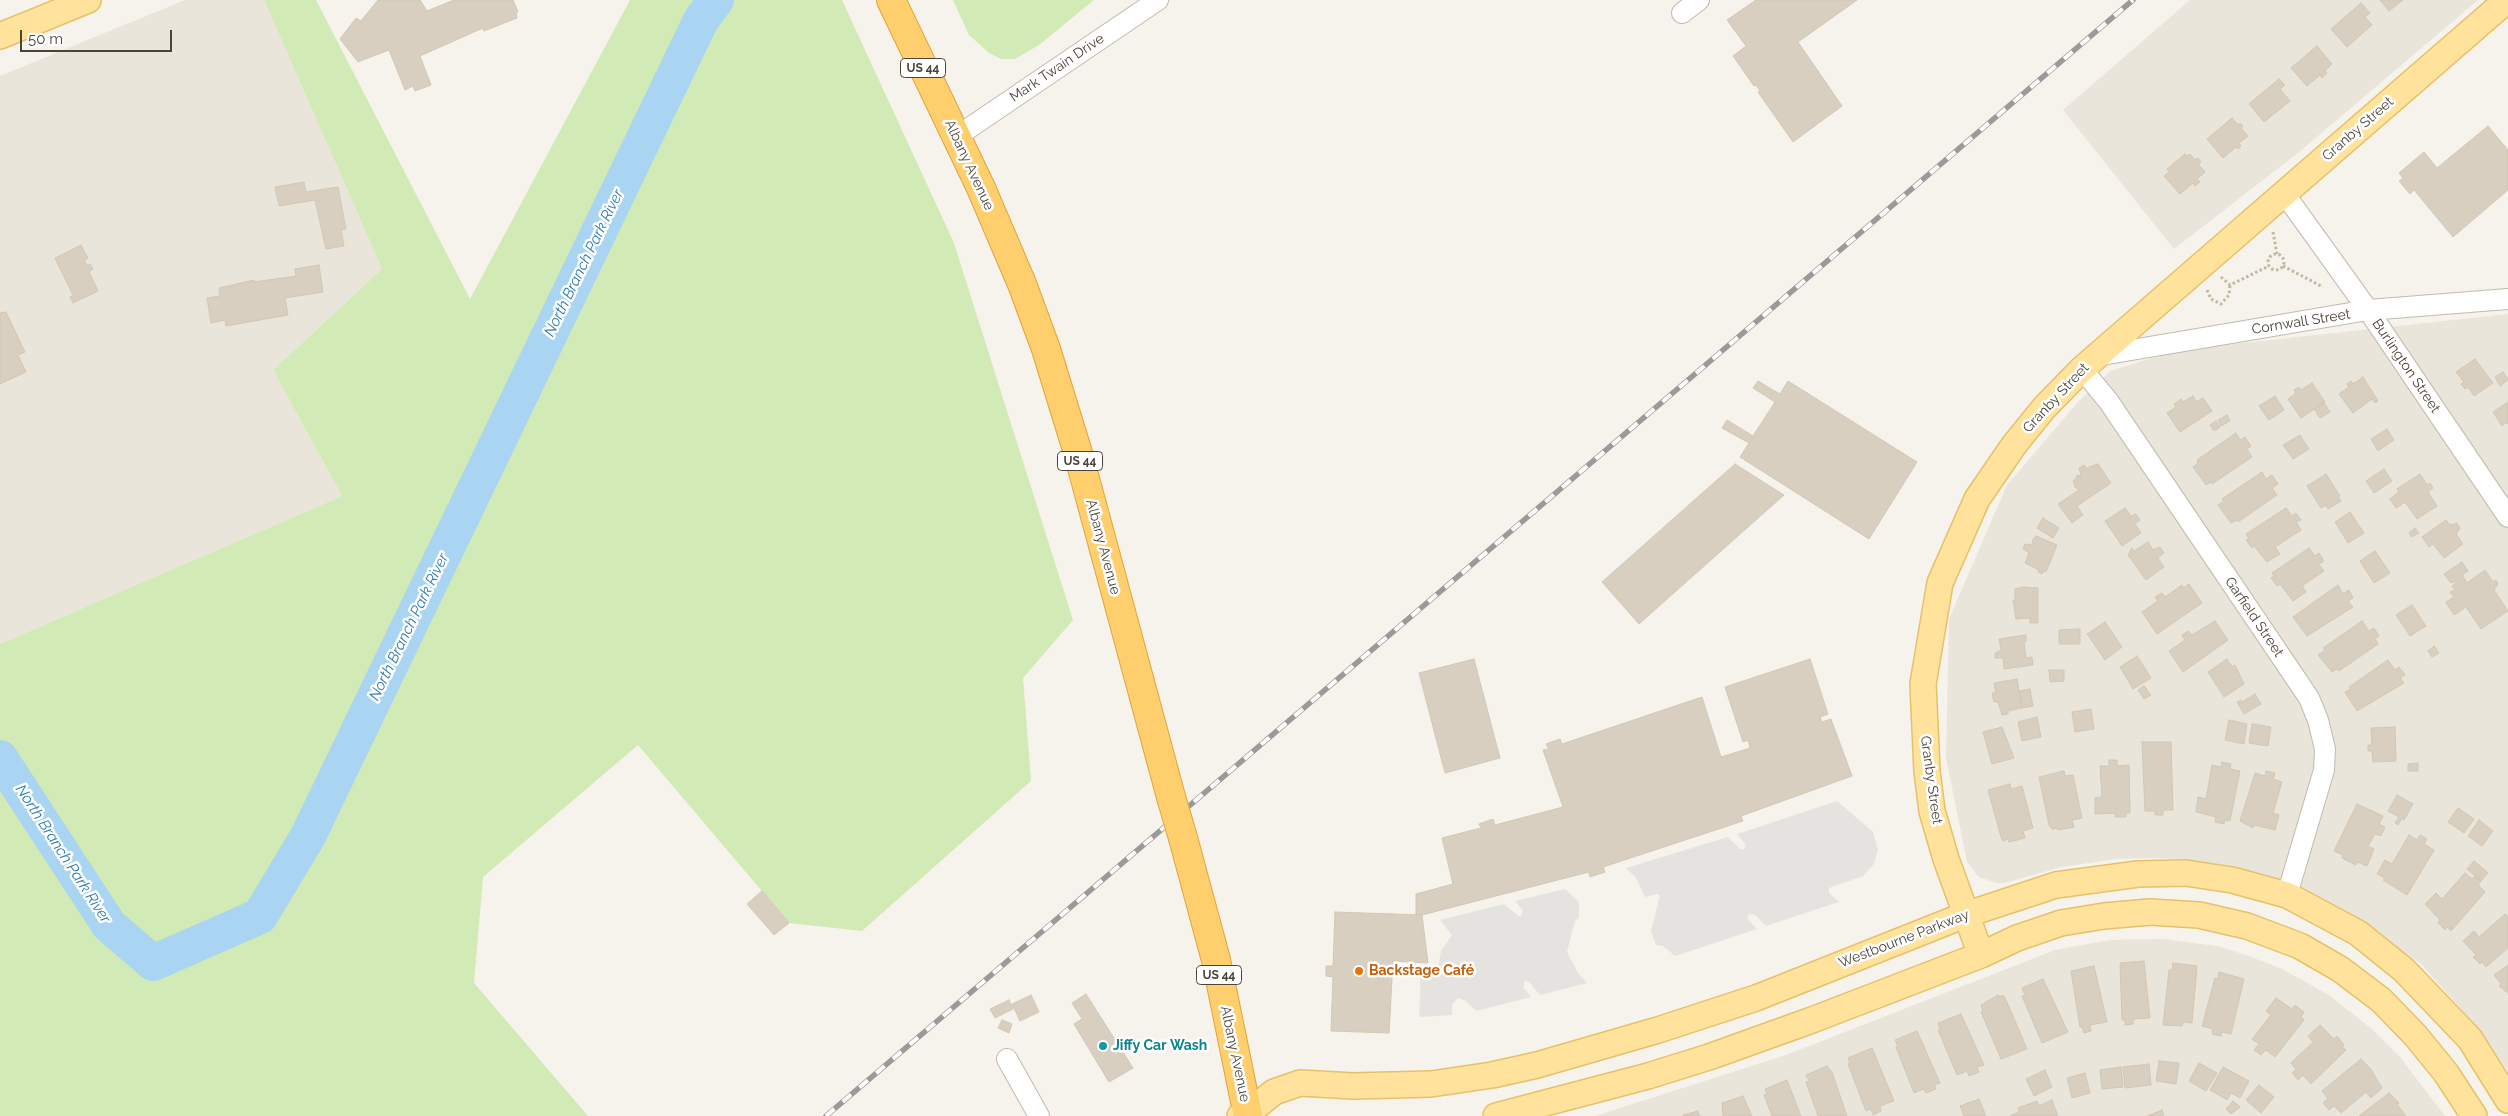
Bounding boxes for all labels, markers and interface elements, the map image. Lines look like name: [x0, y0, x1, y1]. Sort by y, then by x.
scale bar: [22, 20, 175, 52]
text: 50 m: [28, 30, 63, 48]
street label: Mark Twain Drive: [1007, 30, 1107, 106]
road number: US 44: [900, 58, 946, 78]
street label: Granby Street: [2319, 93, 2397, 165]
street label: Albany Avenue: [941, 117, 997, 213]
water label: North Branch Park River: [541, 187, 627, 339]
street label: Cornwall Street: [2250, 306, 2352, 338]
street label: Burlington Street: [2368, 316, 2444, 416]
street label: Granby Street: [2019, 360, 2093, 436]
road number: US 44: [1058, 452, 1102, 471]
street label: Albany Avenue: [1082, 498, 1124, 596]
water label: North Branch Park River: [366, 551, 452, 703]
street label: Garfield Street: [2221, 574, 2287, 660]
street label: Granby Street: [1916, 735, 1946, 825]
water label: North Branch Park River: [12, 781, 114, 927]
street label: Westbourne Parkway: [1836, 906, 1972, 972]
place label: Backstage Café: [1369, 963, 1474, 979]
marker: Backstage Café: [1353, 965, 1365, 977]
road number: US 44: [1196, 966, 1242, 984]
street label: Albany Avenue: [1217, 1004, 1253, 1104]
place label: Jiffy Car Wash: [1113, 1038, 1207, 1054]
marker: Jiffy Car Wash: [1097, 1040, 1109, 1052]

